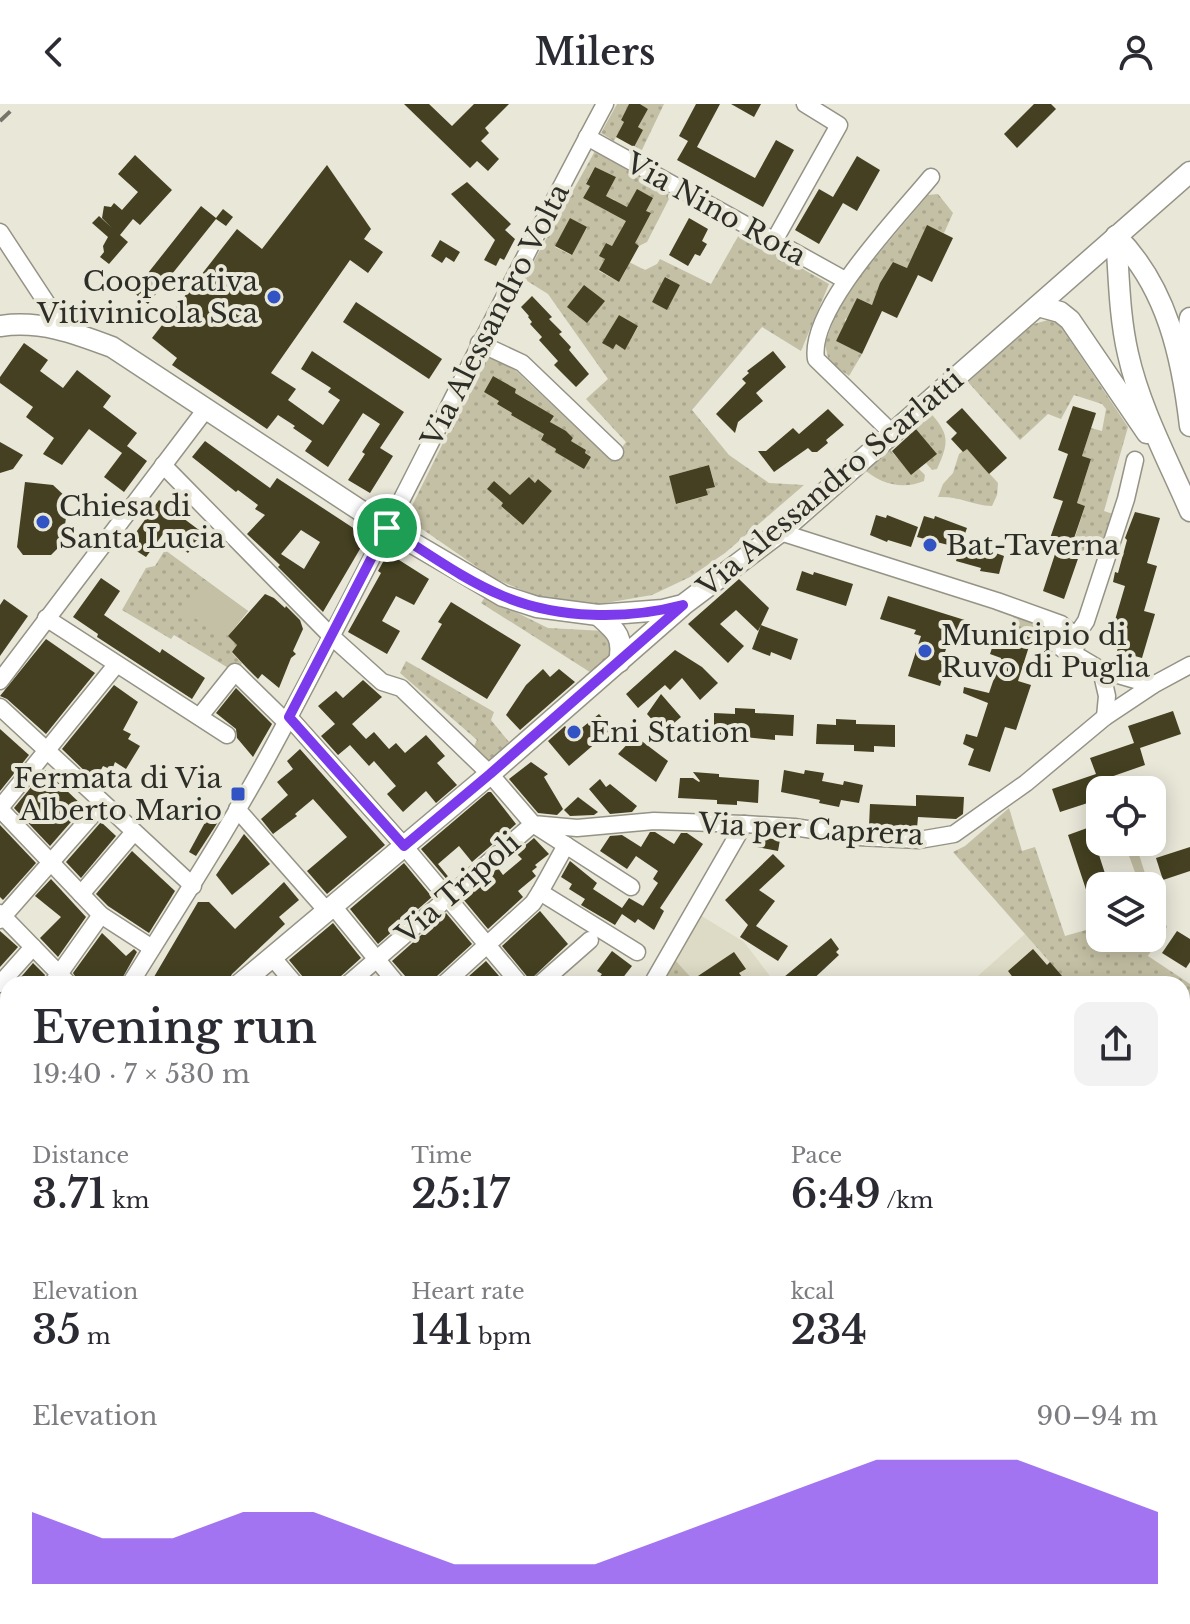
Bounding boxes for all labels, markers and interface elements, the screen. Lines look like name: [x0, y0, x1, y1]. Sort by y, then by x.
icon: back: [32, 30, 76, 74]
text: Milers: [534, 30, 656, 75]
icon: person: [1114, 30, 1158, 74]
street label: Via Nino Rota: [619, 145, 812, 274]
street label: Via Alessandro Volta: [413, 177, 577, 454]
place label: Cooperativa Vitivinicola Sca: [36, 264, 258, 331]
marker: Cooperativa Vitivinicola Sca: [265, 288, 283, 306]
street label: Via Alessandro Scarlatti: [690, 362, 970, 605]
place label: Chiesa di Santa Lucia: [59, 489, 225, 556]
pin: [353, 494, 421, 562]
icon: arrive: [365, 506, 409, 550]
marker: Chiesa di Santa Lucia: [34, 513, 52, 531]
place label: Bat-Taverna: [946, 528, 1120, 563]
marker: Bat-Taverna: [921, 536, 939, 554]
place label: Municipio di Ruvo di Puglia: [941, 618, 1151, 685]
marker: Municipio di Ruvo di Puglia: [916, 642, 934, 660]
place label: Eni Station: [590, 715, 749, 750]
marker: Eni Station: [565, 723, 583, 741]
place label: Fermata di Via Alberto Mario: [14, 761, 222, 828]
map controls: [1086, 776, 1166, 952]
button: locate: [1086, 776, 1166, 856]
marker: Fermata di Via Alberto Mario: [229, 785, 247, 803]
street label: Via per Caprera: [697, 806, 925, 853]
street label: Via Tripoli: [388, 825, 528, 952]
button: layers: [1086, 872, 1166, 952]
text: Evening run: [32, 1000, 317, 1055]
button: share: [1074, 1002, 1158, 1086]
text: 19:40 · 7 × 530 m: [32, 1058, 250, 1090]
text: Distance: [32, 1142, 129, 1169]
text: Time: [411, 1142, 472, 1169]
text: Pace: [791, 1142, 842, 1169]
text: 3.71: [32, 1169, 106, 1219]
text: 25:17: [411, 1169, 510, 1219]
text: 6:49: [791, 1169, 881, 1219]
text: km: [106, 1187, 149, 1214]
text: /km: [881, 1187, 933, 1214]
text: Elevation: [32, 1278, 138, 1305]
text: Heart rate: [411, 1278, 525, 1305]
text: kcal: [791, 1278, 835, 1305]
text: 35: [32, 1305, 81, 1355]
text: 141: [411, 1305, 472, 1355]
text: 234: [791, 1305, 867, 1355]
text: m: [81, 1323, 111, 1350]
text: bpm: [472, 1323, 531, 1350]
text: Elevation: [32, 1400, 158, 1432]
text: 90–94 m: [1037, 1400, 1158, 1432]

